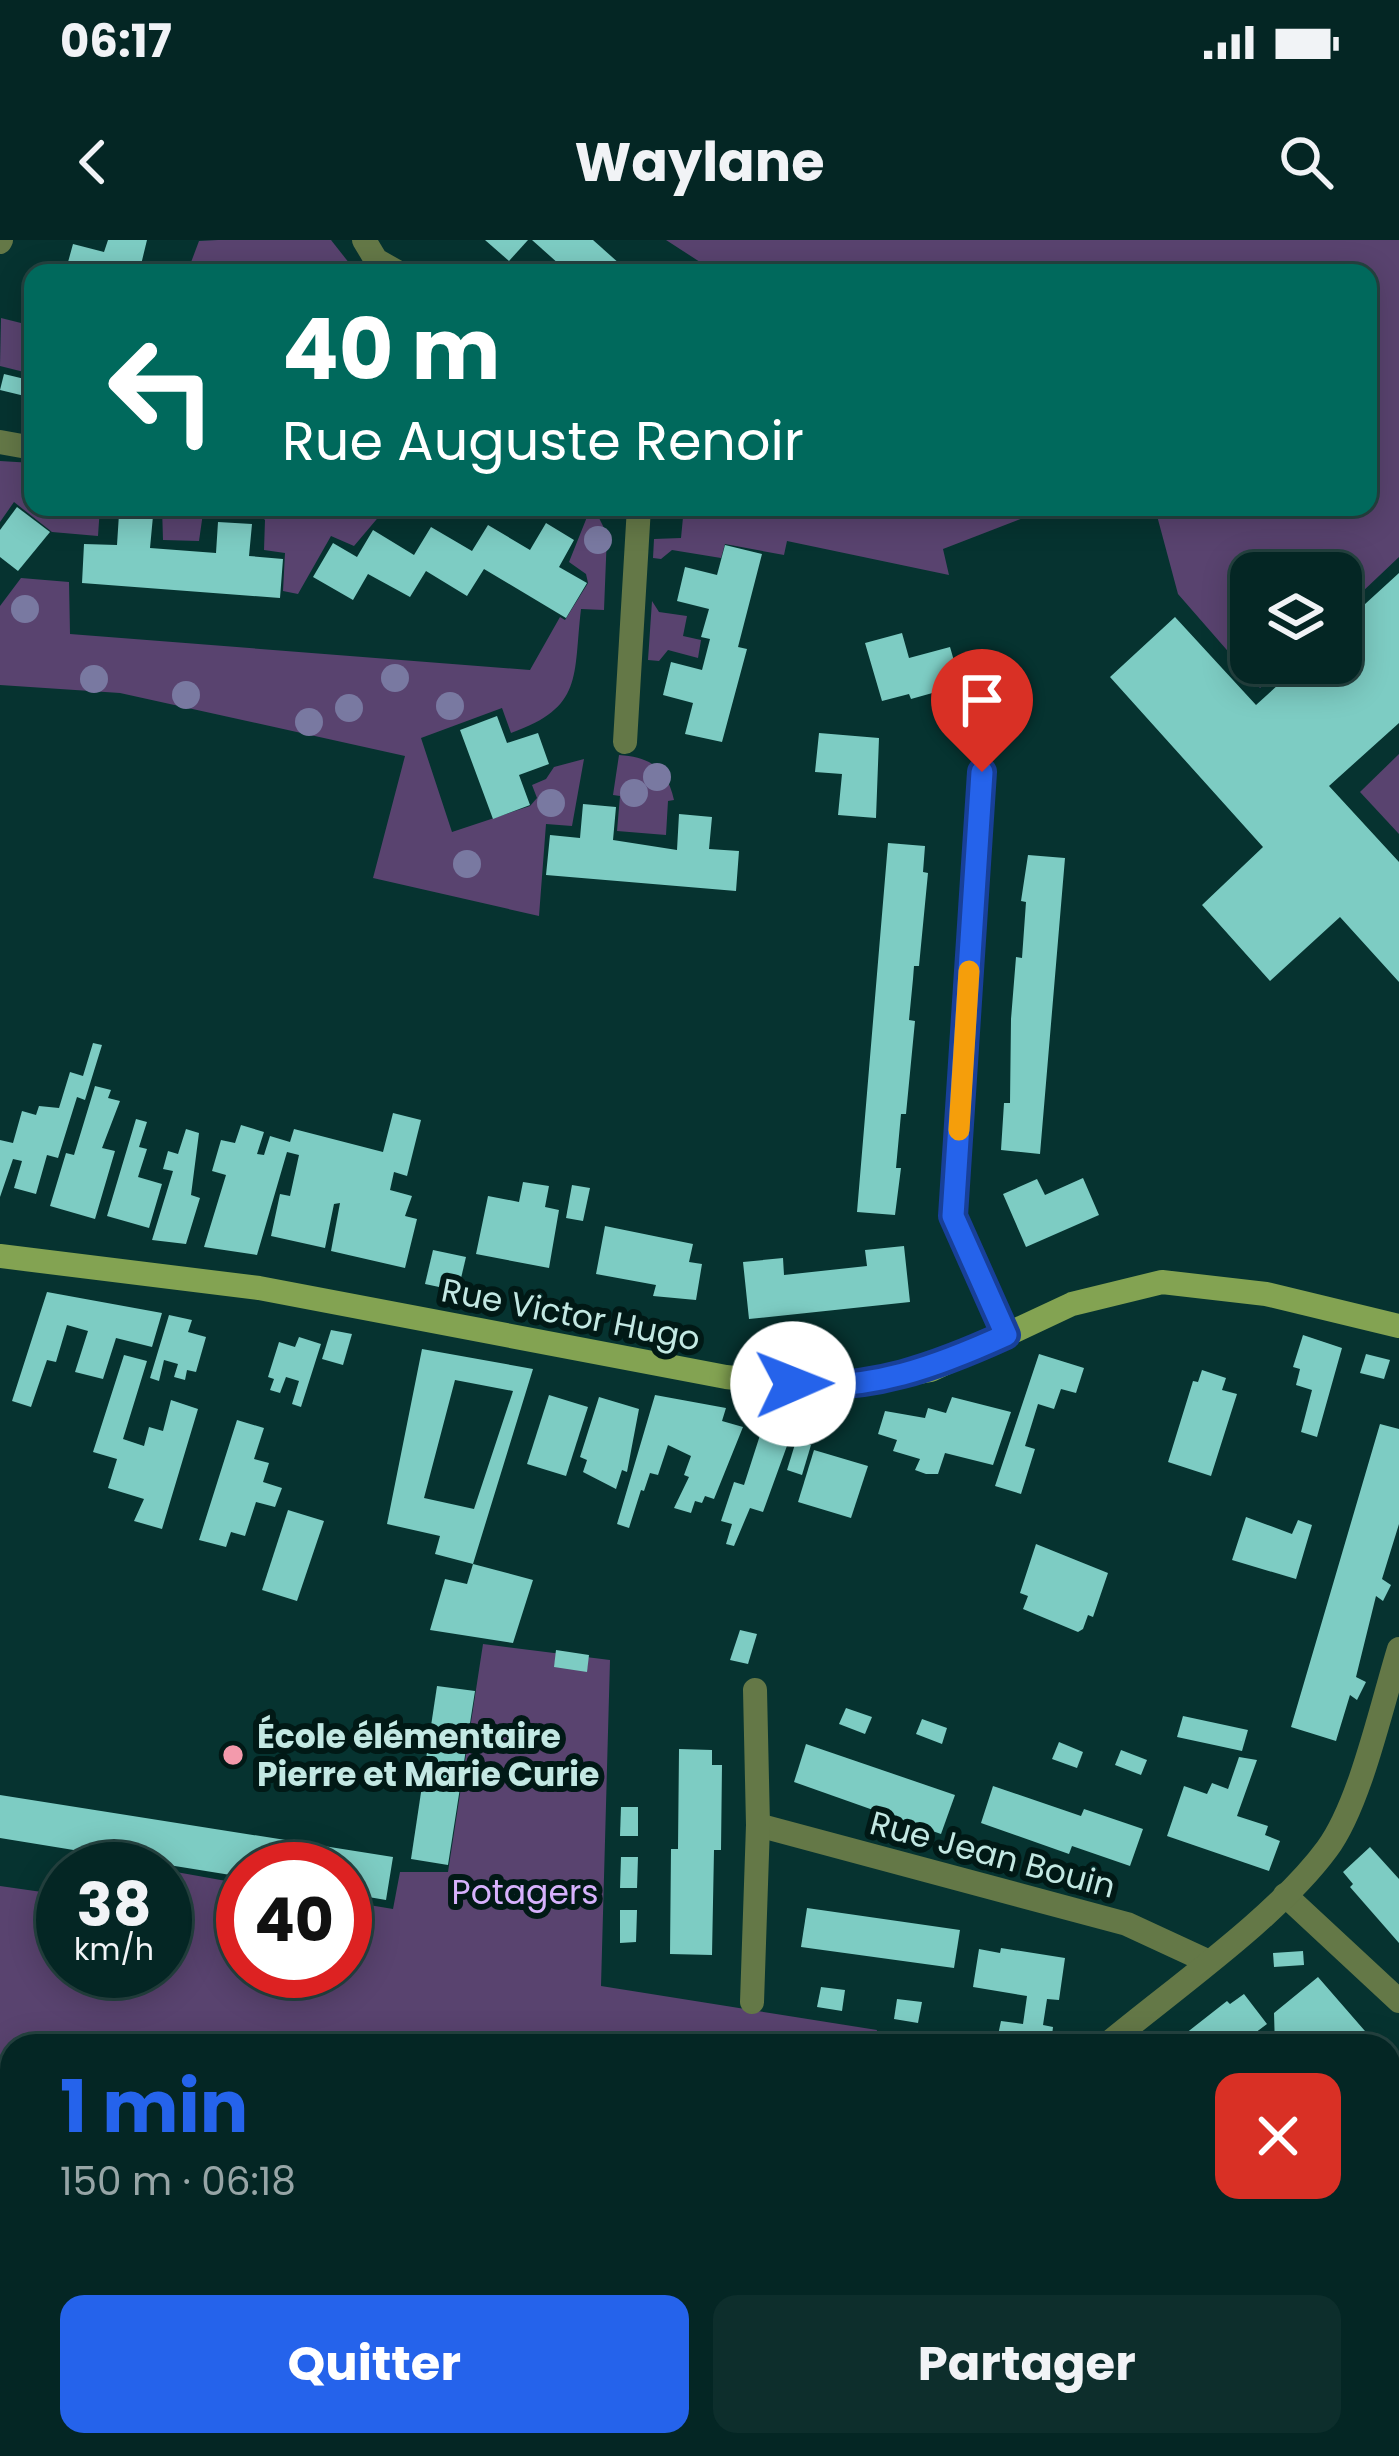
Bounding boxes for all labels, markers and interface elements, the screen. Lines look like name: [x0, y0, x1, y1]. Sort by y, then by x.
text: 06:17: [60, 10, 172, 73]
text: Waylane: [575, 124, 824, 200]
icon: back: [60, 129, 126, 195]
icon: search: [1273, 129, 1339, 195]
text: 40 m: [282, 291, 500, 408]
icon: left: [84, 312, 240, 468]
text: Rue Auguste Renoir: [282, 403, 804, 479]
map controls: [1230, 552, 1362, 684]
button: layers: [1230, 552, 1362, 684]
pin: [931, 649, 1033, 772]
icon: arrive: [949, 667, 1015, 733]
street label: Rue Victor Hugo: [438, 1266, 704, 1363]
position arrow: [730, 1321, 856, 1447]
place label: École élémentaire Pierre et Marie Curie: [257, 1713, 599, 1798]
marker: École élémentaire Pierre et Marie Curie: [220, 1742, 246, 1768]
street label: Rue Jean Bouin: [865, 1799, 1121, 1910]
speed limit sign: 40: [216, 1842, 372, 1998]
text: 38: [76, 1863, 152, 1947]
park label: Potagers: [452, 1869, 598, 1916]
text: km/h: [74, 1928, 154, 1971]
text: 1 min: [60, 2056, 248, 2157]
button: close: [1215, 2073, 1341, 2199]
text: 150 m · 06:18: [60, 2154, 296, 2209]
button: Quitter: [60, 2295, 689, 2433]
button: Partager: [713, 2295, 1341, 2433]

